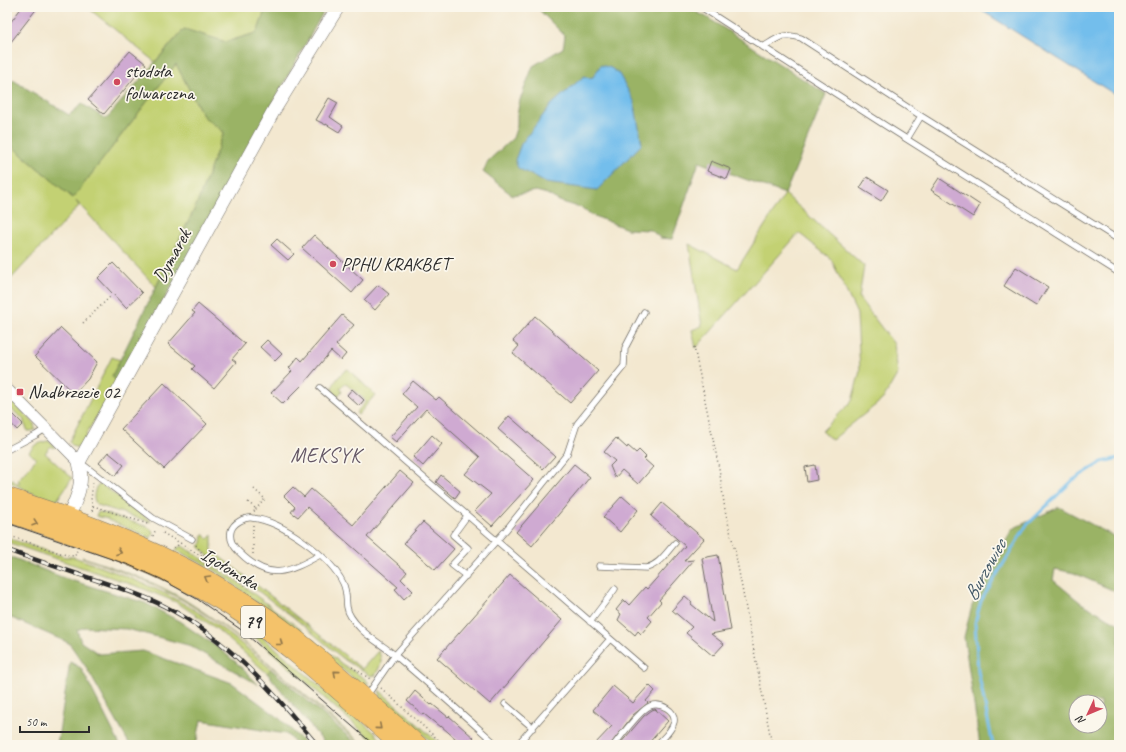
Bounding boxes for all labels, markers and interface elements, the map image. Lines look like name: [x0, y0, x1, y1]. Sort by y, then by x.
place label: stodoła folwarczna: [125, 59, 196, 105]
marker: stodoła folwarczna: [112, 77, 122, 87]
street label: Dymarek: [148, 223, 197, 287]
place label: PPHU KRAKBET: [341, 252, 455, 276]
marker: PPHU KRAKBET: [328, 259, 338, 269]
place label: Nadbrzezie 02: [28, 380, 121, 404]
marker: Nadbrzezie 02: [15, 387, 25, 397]
district label: MEKSYK: [291, 443, 364, 468]
one-way arrow: [31, 518, 38, 526]
water label: Burzowiec: [958, 533, 1013, 605]
street label: Igołomska: [197, 542, 265, 596]
one-way arrow: [115, 548, 122, 556]
one-way arrow: [204, 576, 211, 583]
road number: 79: [241, 606, 265, 638]
one-way arrow: [276, 638, 283, 645]
one-way arrow: [334, 670, 341, 677]
north arrow: [1068, 694, 1108, 734]
scale bar: [20, 708, 89, 734]
text: N: [1072, 712, 1088, 728]
text: 50 m: [26, 714, 48, 730]
one-way arrow: [374, 723, 382, 730]

